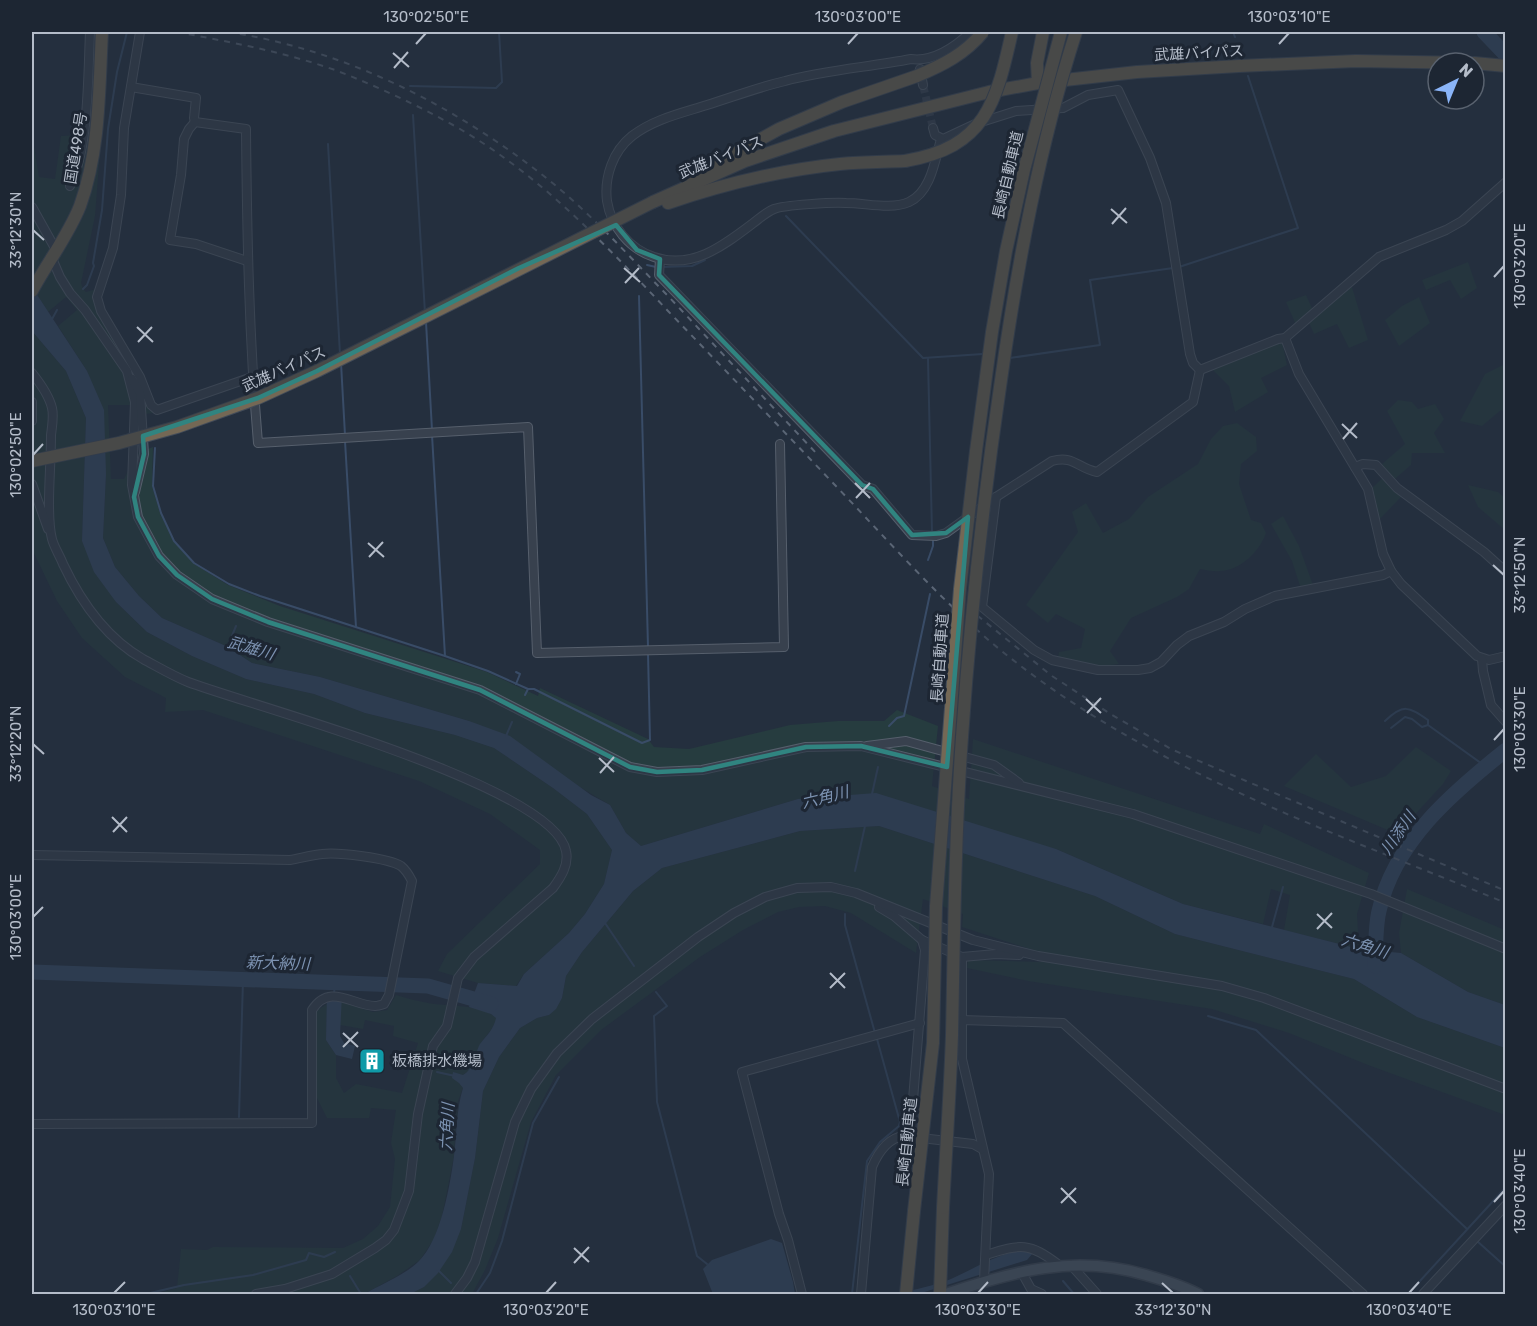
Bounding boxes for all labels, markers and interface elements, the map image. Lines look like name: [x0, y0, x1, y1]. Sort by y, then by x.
text: 130°02'50"E: [383, 8, 469, 26]
text: 130°03'00"E: [815, 8, 901, 26]
text: 130°03'10"E: [1247, 8, 1331, 26]
street label: 武雄バイパス: [1154, 42, 1244, 64]
north arrow: [1426, 51, 1486, 111]
text: N: [1455, 60, 1477, 81]
street label: 国道498号: [61, 111, 91, 185]
street label: 長崎自動車道: [989, 129, 1027, 221]
street label: 武雄バイパス: [676, 132, 766, 182]
text: 33°12'30"N: [7, 192, 25, 268]
text: 130°03'20"E: [1511, 223, 1529, 309]
street label: 武雄バイパス: [239, 343, 329, 395]
text: 130°02'50"E: [7, 412, 25, 498]
text: 33°12'50"N: [1511, 537, 1529, 613]
street label: 長崎自動車道: [928, 612, 952, 704]
water label: 武雄川: [225, 632, 279, 664]
text: 130°03'30"E: [1511, 686, 1529, 772]
text: 33°12'20"N: [7, 706, 25, 782]
water label: 六角川: [799, 781, 853, 812]
water label: 川添川: [1376, 806, 1421, 858]
text: 130°03'00"E: [7, 874, 25, 960]
water label: 六角川: [1339, 930, 1393, 963]
water label: 新大納川: [246, 952, 312, 974]
building icon: 板橋排水機場: [357, 1046, 387, 1076]
place label: 板橋排水機場: [392, 1052, 482, 1070]
street label: 長崎自動車道: [893, 1096, 921, 1188]
water label: 六角川: [436, 1101, 458, 1151]
text: 130°03'40"E: [1511, 1148, 1529, 1234]
text: 130°03'10"E: [72, 1301, 156, 1319]
text: 130°03'20"E: [503, 1301, 589, 1319]
text: 130°03'30"E: [935, 1301, 1021, 1319]
text: 33°12'30"N: [1135, 1301, 1211, 1319]
text: 130°03'40"E: [1366, 1301, 1452, 1319]

